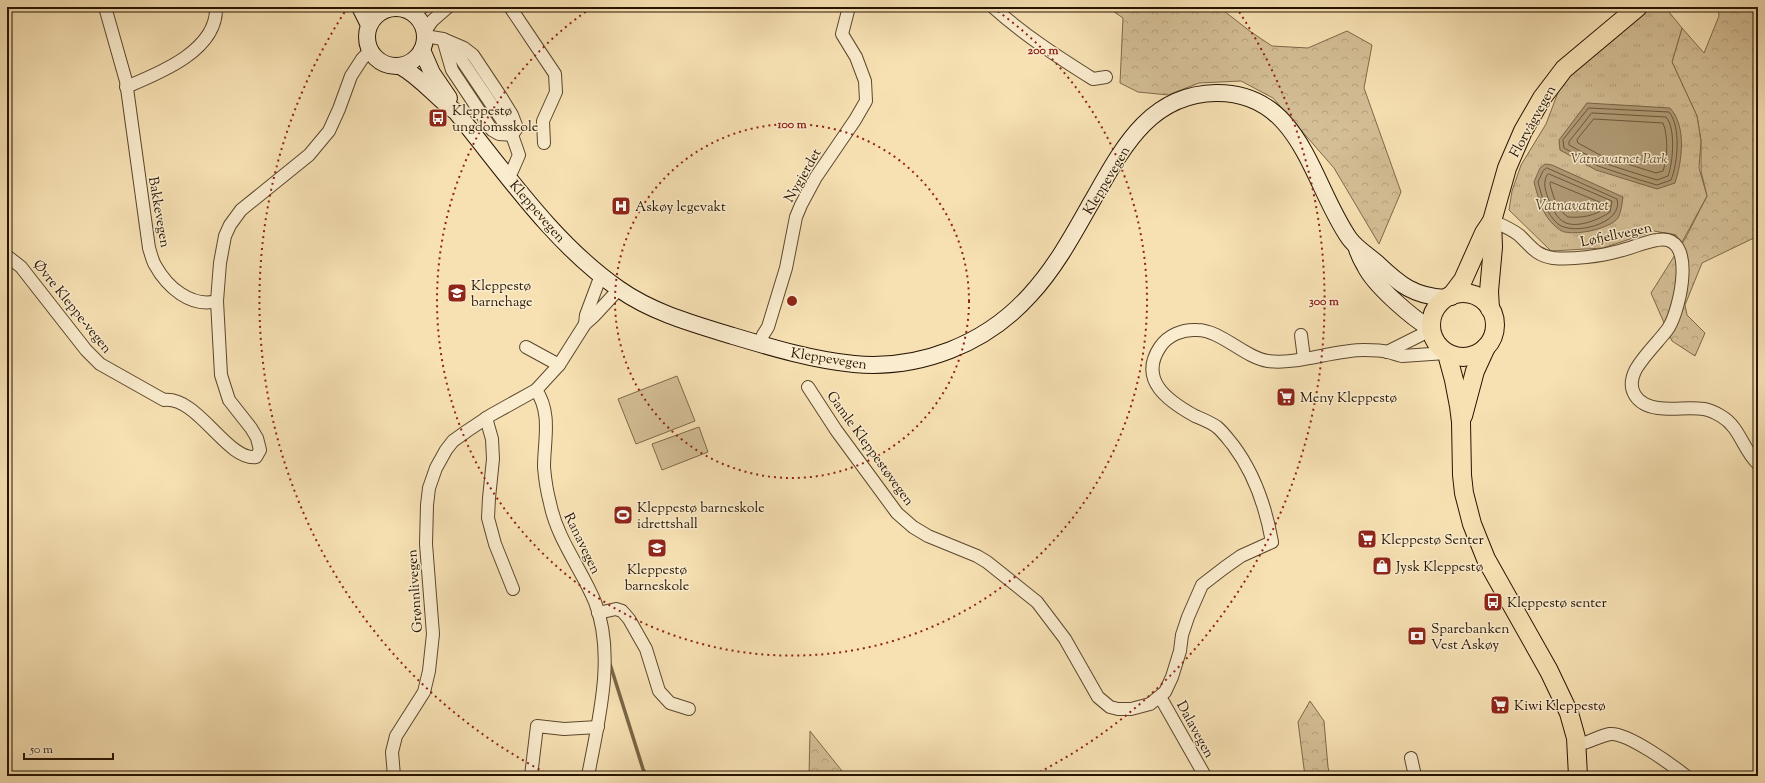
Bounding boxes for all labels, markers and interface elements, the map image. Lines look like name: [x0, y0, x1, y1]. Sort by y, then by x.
text: 200 m: [1028, 42, 1058, 60]
street label: Florvågvegen: [1506, 82, 1562, 162]
place label: Kleppestø ungdomsskole: [452, 102, 538, 138]
bus stop icon: Kleppestø ungdomsskole: [427, 107, 449, 129]
text: 100 m: [776, 116, 807, 134]
street label: Kleppevegen: [1079, 143, 1136, 219]
street label: Nygjerdet: [780, 145, 827, 207]
park label: Vatnavatnet Park: [1571, 150, 1668, 170]
street label: Bakkevegen: [142, 175, 174, 249]
street label: Kleppevegen: [504, 177, 569, 248]
hospital icon: Askøy legevakt: [610, 195, 632, 217]
water label: Vatnavatnet: [1535, 196, 1610, 217]
place label: Askøy legevakt: [635, 198, 726, 218]
street label: Løfjellvegen: [1579, 219, 1654, 253]
street label: Øvre Kleppe-vegen: [27, 256, 116, 358]
place label: Kleppestø barnehage: [471, 277, 533, 313]
school or university icon: Kleppestø barnehage: [446, 282, 468, 304]
text: 300 m: [1309, 293, 1339, 311]
centre of rings: [785, 294, 799, 308]
street label: Kleppevegen: [789, 344, 868, 376]
supermarket icon: Meny Kleppestø: [1275, 386, 1297, 408]
street label: Gamle Kleppestøvegen: [821, 388, 918, 511]
place label: Meny Kleppestø: [1300, 389, 1398, 409]
place label: Kleppestø barneskole idrettshall: [637, 499, 765, 535]
sports icon: Kleppestø barneskole idrettshall: [612, 504, 634, 526]
street label: Ranavegen: [558, 510, 605, 578]
supermarket icon: Kleppestø Senter: [1356, 528, 1378, 550]
place label: Kleppestø Senter: [1381, 531, 1484, 551]
school or university icon: Kleppestø barneskole: [646, 537, 668, 559]
street label: Grønnlivegen: [403, 548, 429, 633]
shop icon: Jysk Kleppestø: [1371, 555, 1393, 577]
place label: Jysk Kleppestø: [1395, 558, 1484, 578]
place label: Kleppestø barneskole: [625, 561, 689, 597]
bus stop icon: Kleppestø senter: [1482, 591, 1504, 613]
place label: Kleppestø senter: [1507, 594, 1608, 614]
place label: Sparebanken Vest Askøy: [1431, 620, 1510, 656]
bank icon: Sparebanken Vest Askøy: [1406, 625, 1428, 647]
supermarket icon: Kiwi Kleppestø: [1489, 694, 1511, 716]
place label: Kiwi Kleppestø: [1514, 697, 1606, 717]
street label: Dalavegen: [1170, 698, 1218, 762]
scale bar: [24, 735, 113, 761]
text: 50 m: [29, 741, 53, 759]

